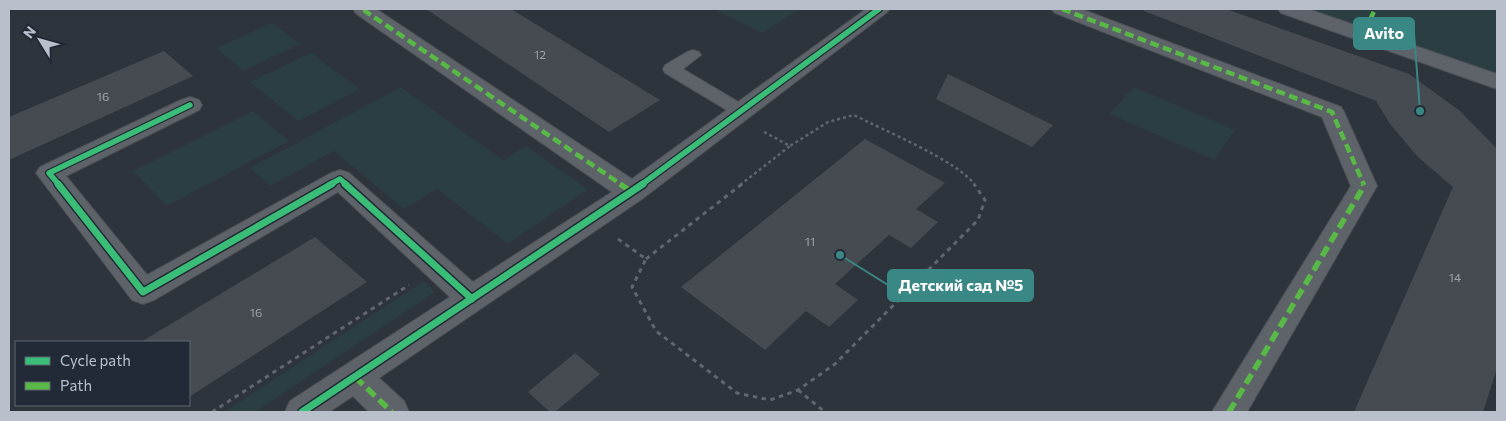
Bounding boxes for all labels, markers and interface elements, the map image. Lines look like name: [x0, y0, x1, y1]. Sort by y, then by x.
north arrow: [15, 15, 65, 65]
callout: Avito: [1354, 18, 1414, 49]
text: N: [19, 23, 39, 41]
text: Avito: [1364, 23, 1404, 42]
house number: 12: [534, 47, 546, 61]
house number: 16: [97, 89, 109, 103]
house number: 11: [805, 234, 815, 248]
callout: Детский сад №5: [888, 270, 1033, 301]
house number: 14: [1449, 270, 1461, 284]
text: Детский сад №5: [899, 275, 1023, 294]
house number: 16: [250, 305, 262, 319]
legend: [15, 341, 190, 406]
text: Cycle path: [60, 351, 131, 369]
text: Path: [60, 376, 92, 394]

